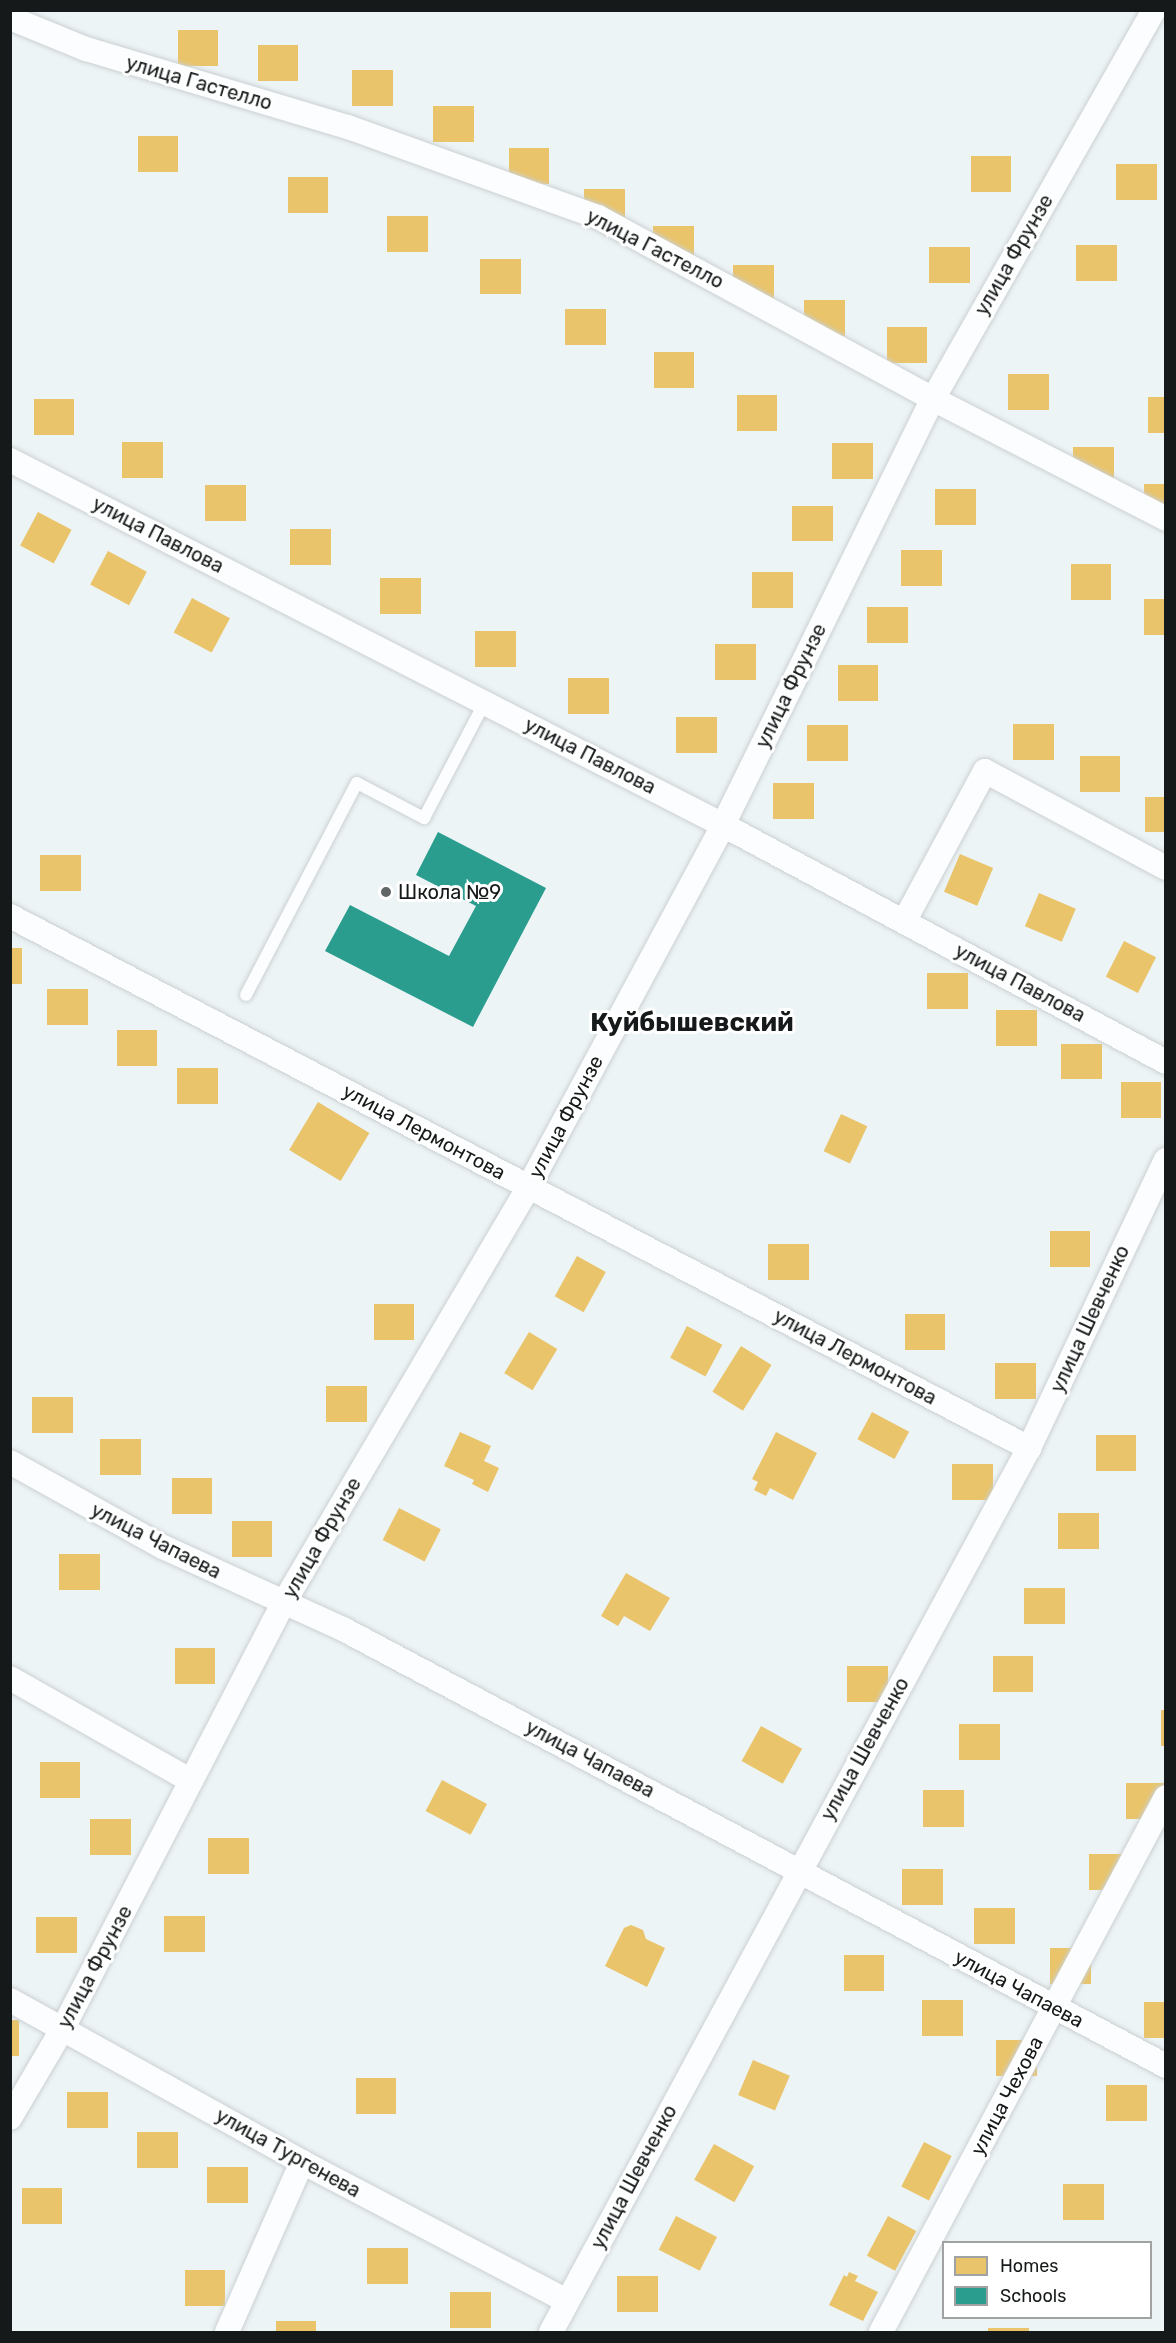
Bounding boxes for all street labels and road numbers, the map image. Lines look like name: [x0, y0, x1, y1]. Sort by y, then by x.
street label: улица Гастелло: [123, 51, 275, 115]
street label: улица Фрунзе: [970, 190, 1058, 320]
street label: улица Гастелло: [582, 204, 728, 294]
street label: улица Павлова: [88, 492, 228, 578]
street label: улица Фрунзе: [750, 620, 832, 752]
street label: улица Павлова: [520, 713, 660, 799]
street label: улица Павлова: [951, 939, 1089, 1027]
street label: улица Фрунзе: [524, 1051, 608, 1183]
street label: улица Лермонтова: [338, 1079, 510, 1185]
street label: улица Шевченко: [1045, 1241, 1135, 1397]
street label: улица Лермонтова: [769, 1304, 941, 1410]
street label: улица Фрунзе: [278, 1473, 366, 1603]
street label: улица Чапаева: [87, 1498, 225, 1584]
street label: улица Шевченко: [816, 1673, 914, 1825]
street label: улица Чапаева: [521, 1715, 659, 1803]
street label: улица Фрунзе: [53, 1901, 137, 2033]
street label: улица Чапаева: [950, 1945, 1088, 2033]
street label: улица Чехова: [966, 2032, 1048, 2160]
street label: улица Шевченко: [586, 2101, 682, 2253]
street label: улица Тургенева: [211, 2103, 365, 2203]

